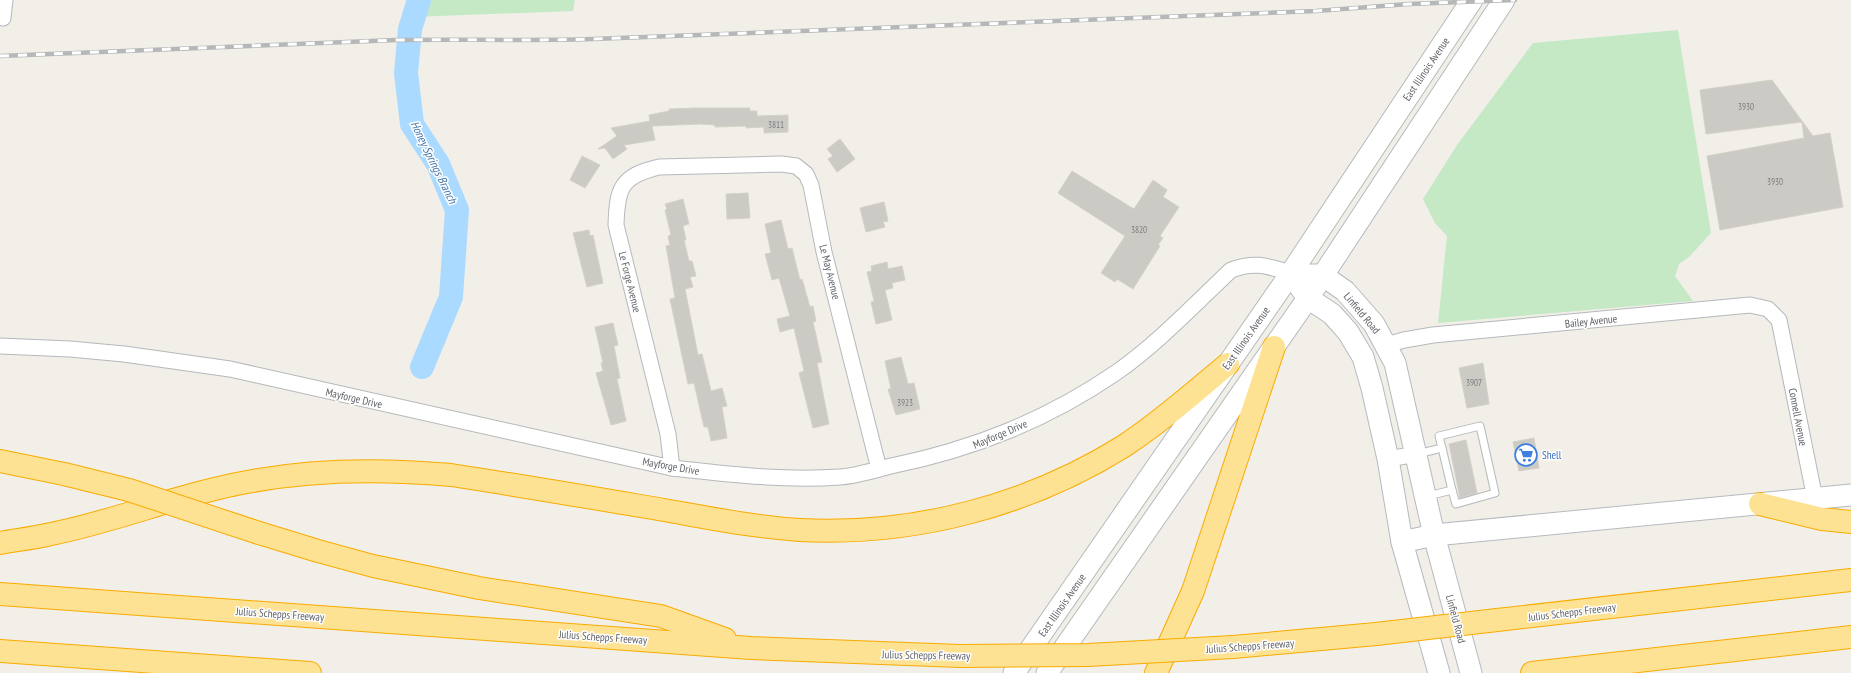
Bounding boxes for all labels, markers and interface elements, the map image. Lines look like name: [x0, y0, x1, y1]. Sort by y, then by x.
street label: East Illinois Avenue: [1400, 34, 1453, 104]
house number: 3930: [1738, 101, 1754, 112]
water label: Honey Springs Branch: [407, 118, 461, 206]
house number: 3811: [768, 119, 784, 130]
house number: 3930: [1767, 176, 1783, 187]
house number: 3820: [1131, 224, 1147, 235]
street label: Le May Avenue: [816, 243, 844, 301]
street label: Le Forge Avenue: [616, 250, 644, 314]
street label: Linfield Road: [1341, 290, 1383, 337]
street label: East Illinois Avenue: [1219, 303, 1273, 372]
street label: Bailey Avenue: [1564, 311, 1618, 331]
house number: 3907: [1466, 377, 1482, 388]
street label: Mayforge Drive: [324, 385, 384, 411]
street label: Connell Avenue: [1786, 387, 1811, 448]
house number: 3923: [897, 397, 913, 408]
street label: Mayforge Drive: [971, 416, 1030, 452]
supermarket icon: Shell: [1513, 442, 1539, 468]
place label: Shell: [1542, 448, 1562, 462]
street label: Mayforge Drive: [641, 454, 701, 478]
street label: East Illinois Avenue: [1035, 570, 1089, 639]
street label: Linfield Road: [1443, 593, 1469, 645]
street label: Julius Schepps Freeway: [1526, 600, 1618, 624]
street label: Julius Schepps Freeway: [234, 604, 325, 624]
street label: Julius Schepps Freeway: [557, 627, 648, 647]
street label: Julius Schepps Freeway: [1204, 636, 1295, 656]
street label: Julius Schepps Freeway: [881, 647, 971, 663]

